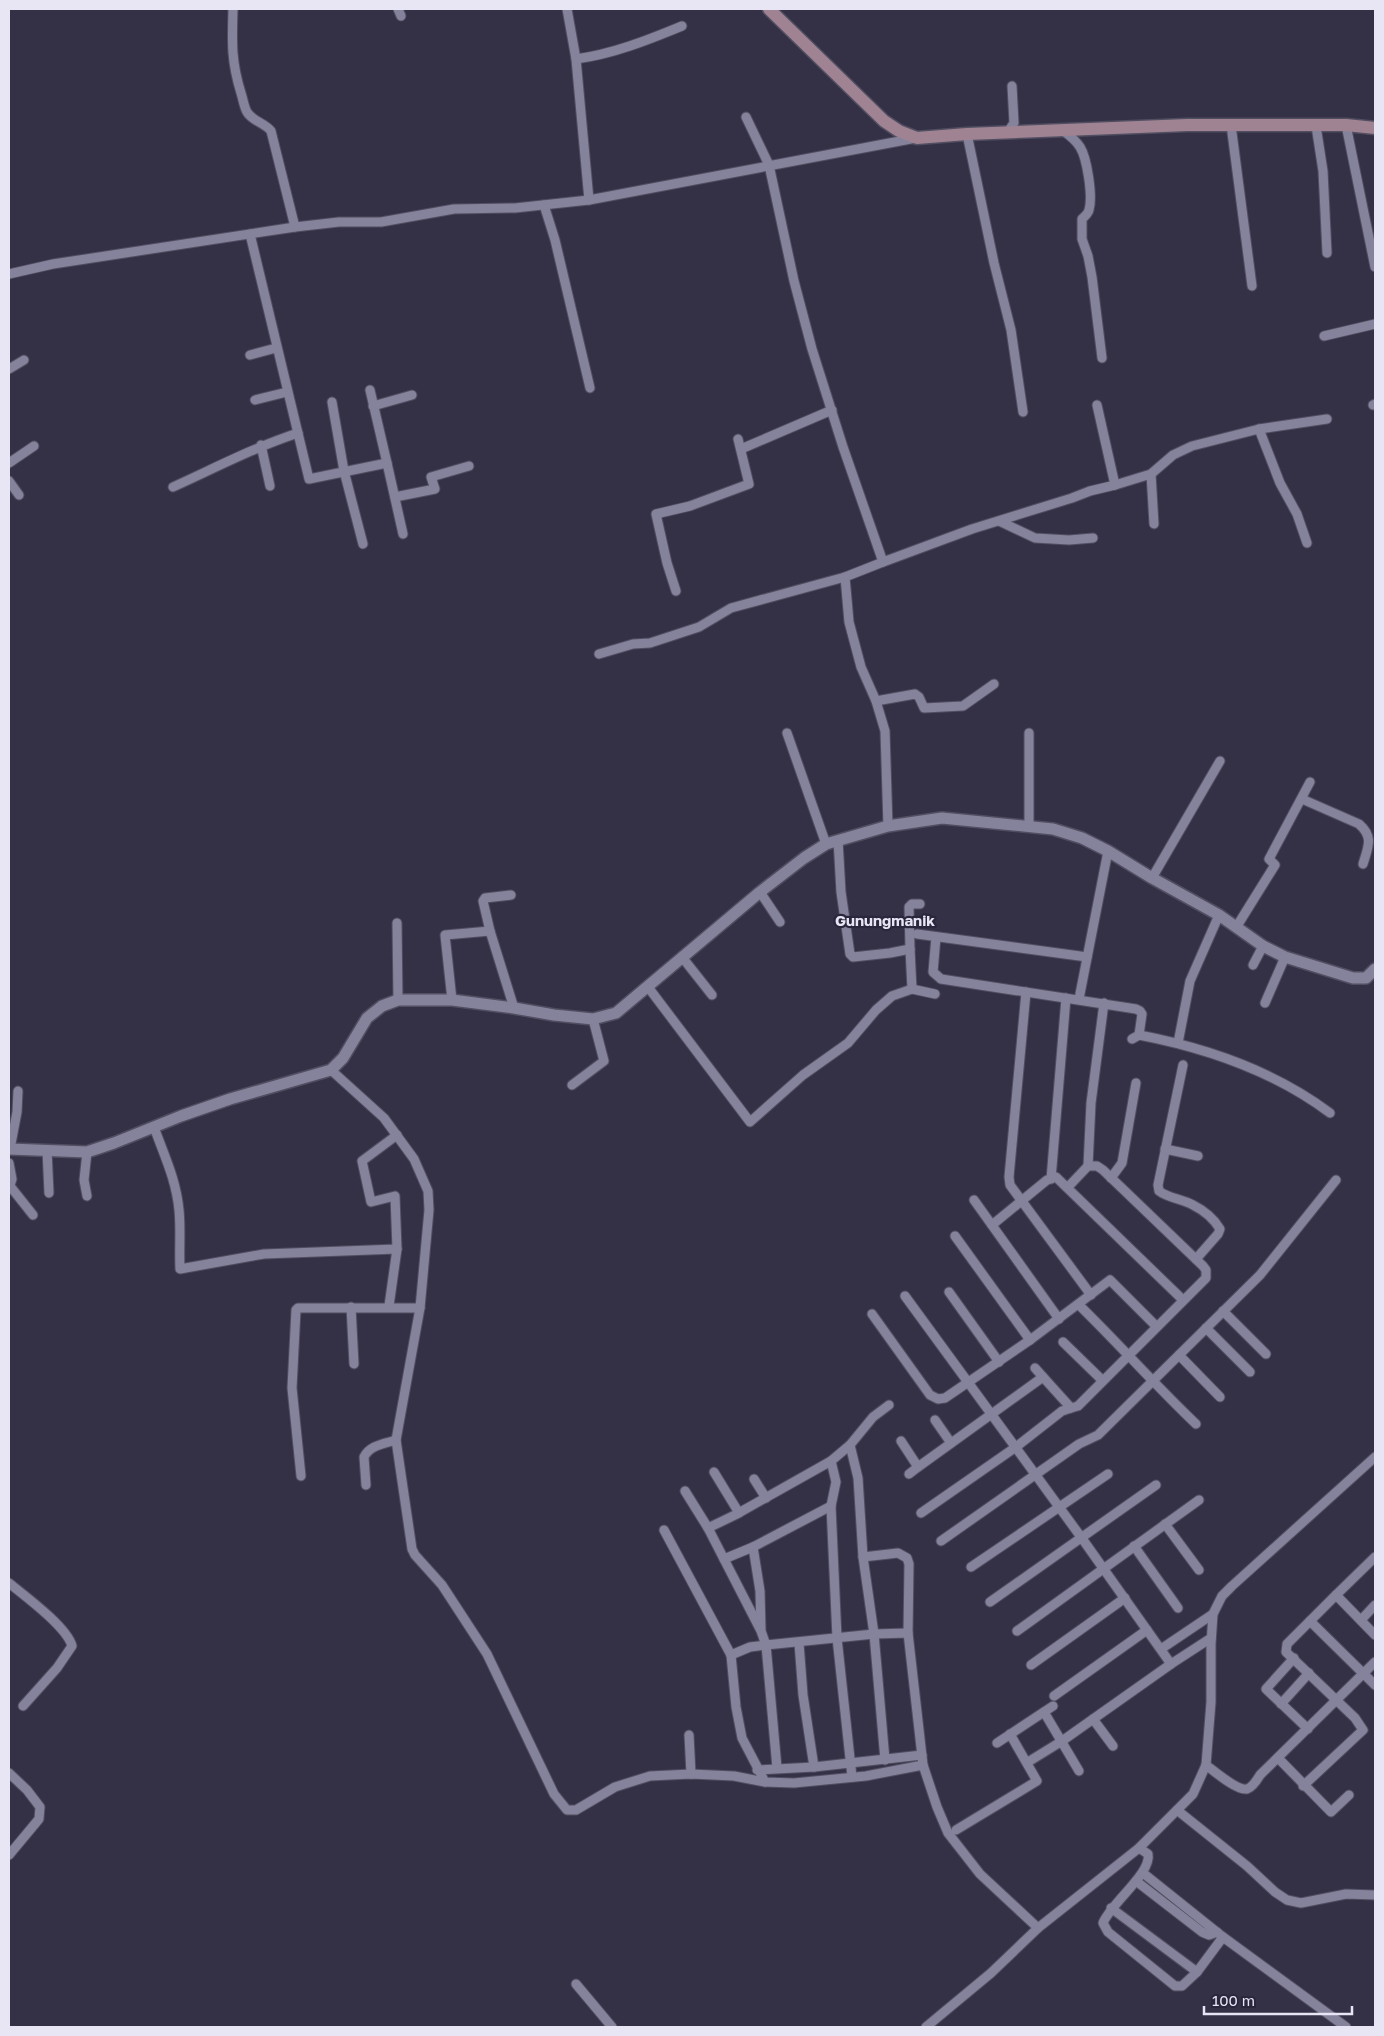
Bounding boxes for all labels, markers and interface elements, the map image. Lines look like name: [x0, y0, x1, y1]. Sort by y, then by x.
district label: Gunungmanik: [835, 911, 935, 929]
scale bar: [1204, 1984, 1352, 2016]
text: 100 m: [1212, 1991, 1255, 2009]

